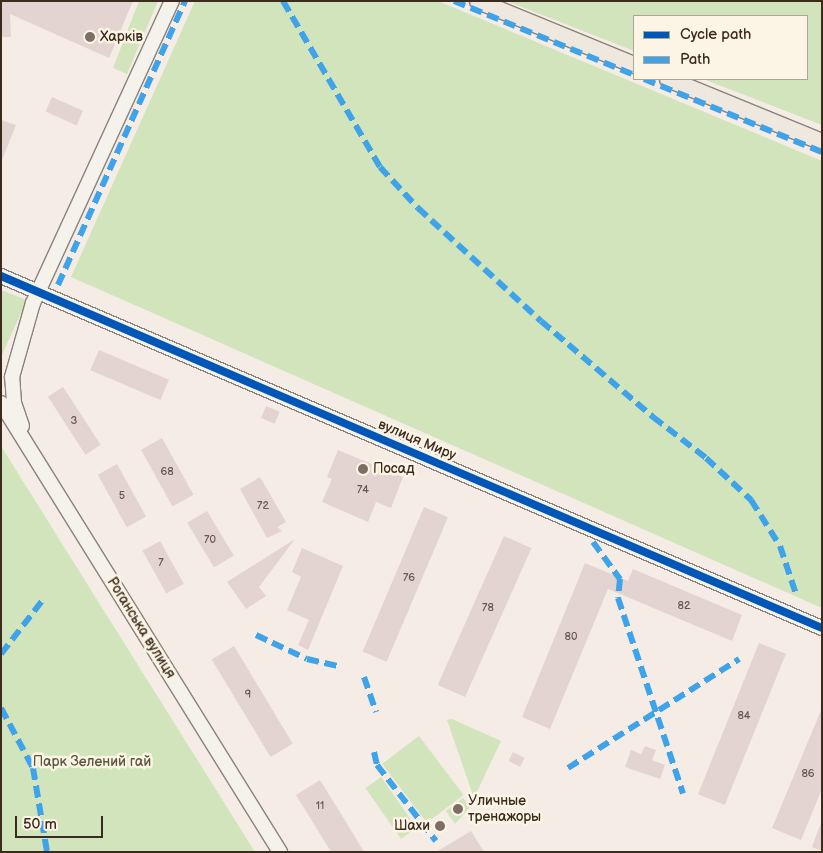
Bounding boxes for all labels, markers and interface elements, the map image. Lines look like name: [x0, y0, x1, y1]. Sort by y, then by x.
legend: [633, 15, 808, 80]
text: Cycle path: [680, 25, 751, 44]
place label: Харків: [100, 29, 143, 45]
marker: Харків: [84, 31, 96, 43]
text: Path: [680, 50, 710, 69]
house number: 3: [71, 414, 77, 428]
street label: вулиця Миру: [375, 416, 459, 464]
place label: Посад: [373, 461, 414, 477]
marker: Посад: [357, 463, 369, 475]
house number: 68: [160, 465, 174, 479]
house number: 74: [357, 483, 369, 497]
house number: 5: [119, 489, 125, 503]
house number: 72: [257, 499, 269, 513]
house number: 70: [204, 533, 216, 547]
house number: 7: [158, 556, 164, 570]
house number: 76: [403, 571, 415, 585]
street label: Роганська вулиця: [103, 574, 179, 682]
house number: 82: [678, 599, 690, 613]
house number: 78: [482, 601, 494, 615]
house number: 80: [565, 630, 577, 644]
house number: 9: [245, 688, 251, 702]
house number: 84: [737, 709, 751, 723]
park label: Парк Зелений гай: [33, 754, 151, 770]
house number: 86: [801, 767, 815, 781]
place label: Уличные тренажоры: [468, 793, 541, 826]
house number: 11: [316, 799, 324, 813]
marker: Уличные тренажоры: [452, 803, 464, 815]
scale bar: [18, 806, 105, 838]
text: 50 m: [23, 815, 57, 834]
place label: Шахи: [394, 818, 430, 834]
marker: Шахи: [434, 820, 446, 832]

